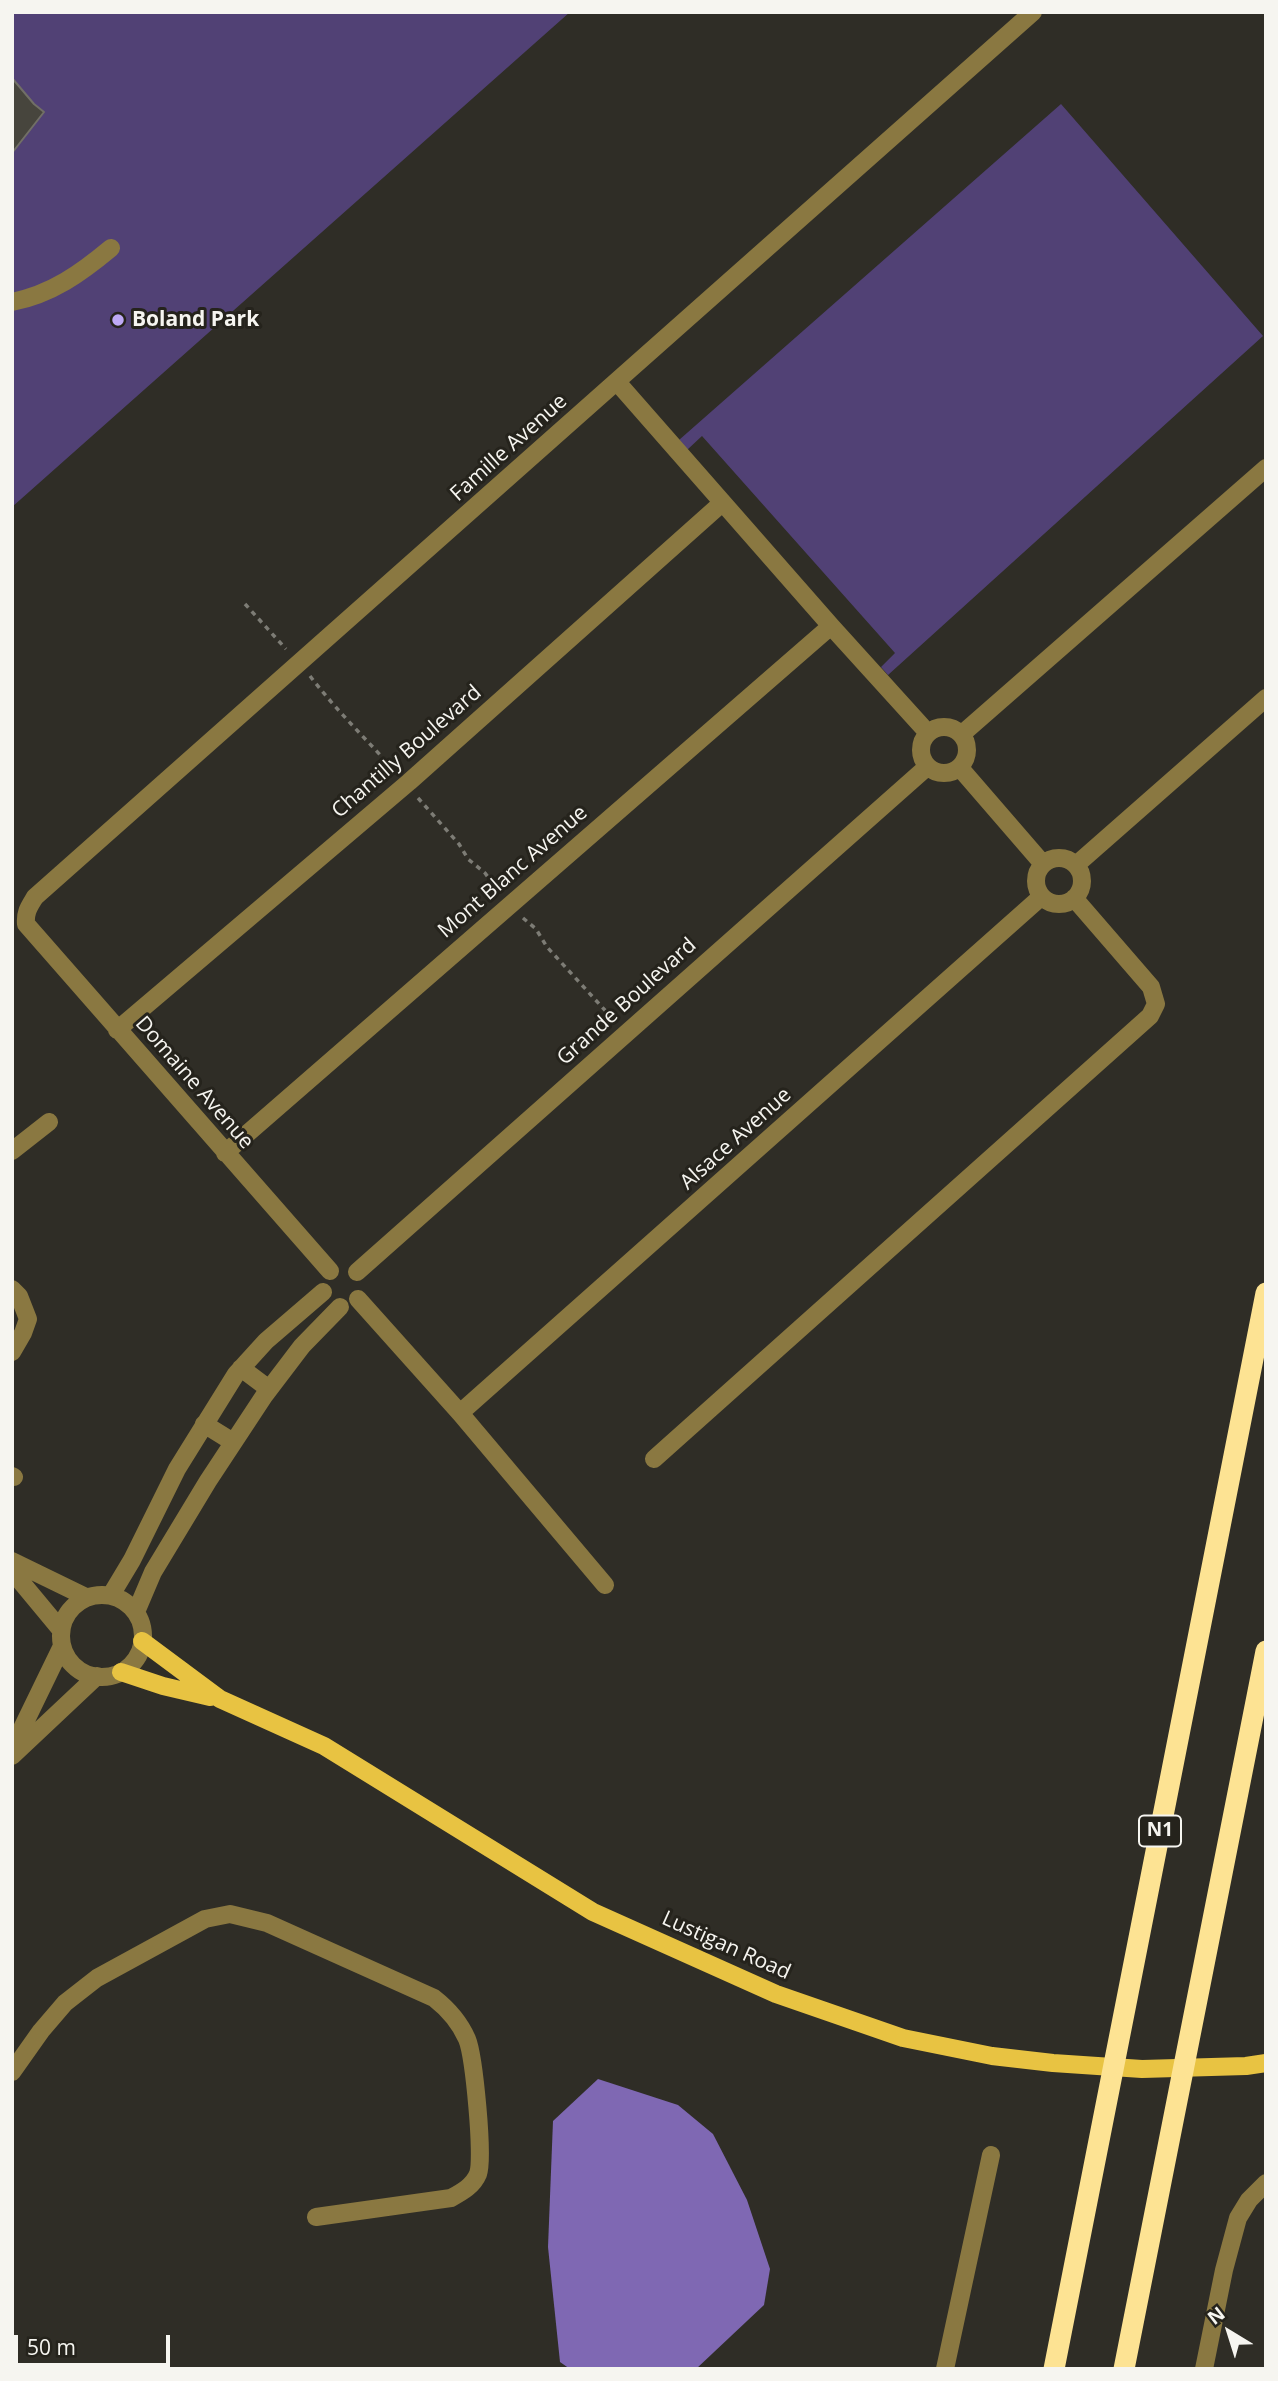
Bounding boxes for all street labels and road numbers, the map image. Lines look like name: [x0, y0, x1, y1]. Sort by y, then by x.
street label: Famille Avenue: [445, 389, 573, 507]
street label: Chantilly Boulevard: [327, 680, 487, 824]
street label: Mont Blanc Avenue: [433, 800, 593, 944]
street label: Grande Boulevard: [552, 933, 702, 1071]
street label: Domaine Avenue: [130, 1012, 258, 1154]
street label: Alsace Avenue: [675, 1083, 797, 1195]
road number: N1: [1139, 1815, 1181, 1846]
street label: Lustigan Road: [658, 1906, 794, 1986]

